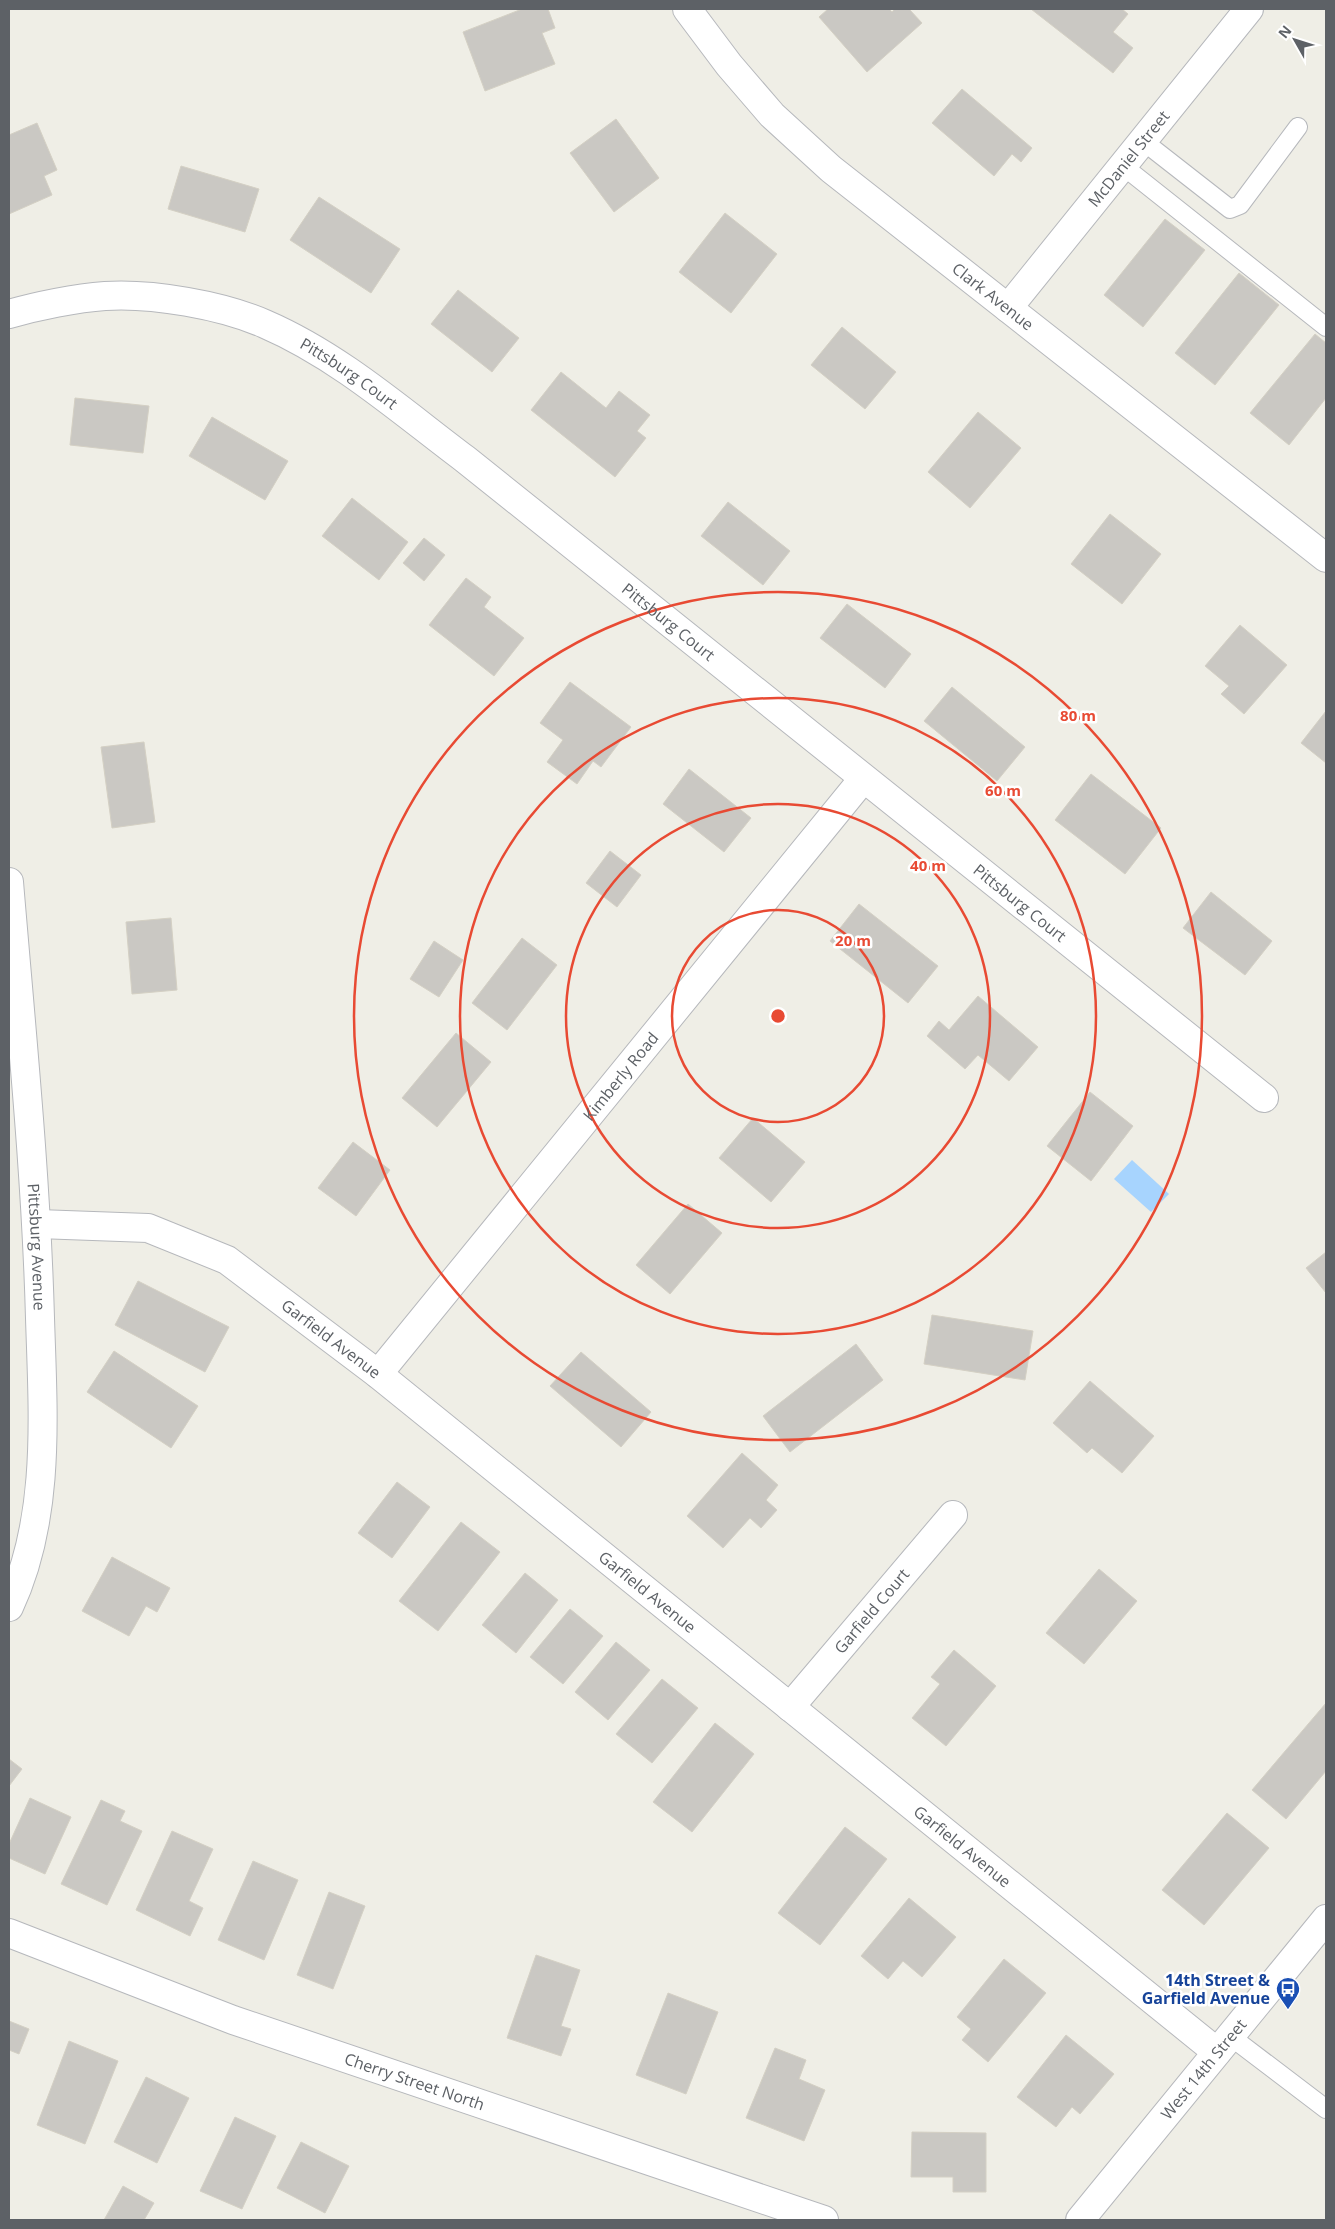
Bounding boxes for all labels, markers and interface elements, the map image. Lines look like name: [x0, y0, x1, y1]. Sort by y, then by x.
north arrow: [1270, 15, 1320, 65]
text: N: [1274, 21, 1295, 42]
street label: McDaniel Street: [1083, 105, 1174, 211]
street label: Clark Avenue: [948, 257, 1038, 335]
street label: Pittsburg Court: [296, 332, 402, 414]
street label: Pittsburg Court: [617, 578, 720, 666]
text: 80 m: [1060, 705, 1096, 725]
text: 60 m: [985, 780, 1021, 800]
text: 40 m: [910, 855, 946, 875]
street label: Pittsburg Court: [969, 859, 1071, 947]
text: 20 m: [835, 930, 871, 950]
centre of rings: [769, 1007, 787, 1025]
street label: Kimberly Road: [578, 1027, 663, 1125]
street label: Pittsburg Avenue: [23, 1183, 51, 1311]
street label: Garfield Avenue: [277, 1294, 386, 1383]
street label: Garfield Avenue: [594, 1546, 701, 1638]
street label: Garfield Court: [829, 1563, 914, 1658]
street label: Garfield Avenue: [909, 1800, 1016, 1892]
place label: 14th Street & Garfield Avenue: [1142, 1969, 1270, 2009]
bus stop icon: 14th Street & Garfield Avenue: [1275, 1976, 1301, 2010]
street label: West 14th Street: [1156, 2014, 1251, 2124]
street label: Cherry Street North: [342, 2048, 488, 2115]

